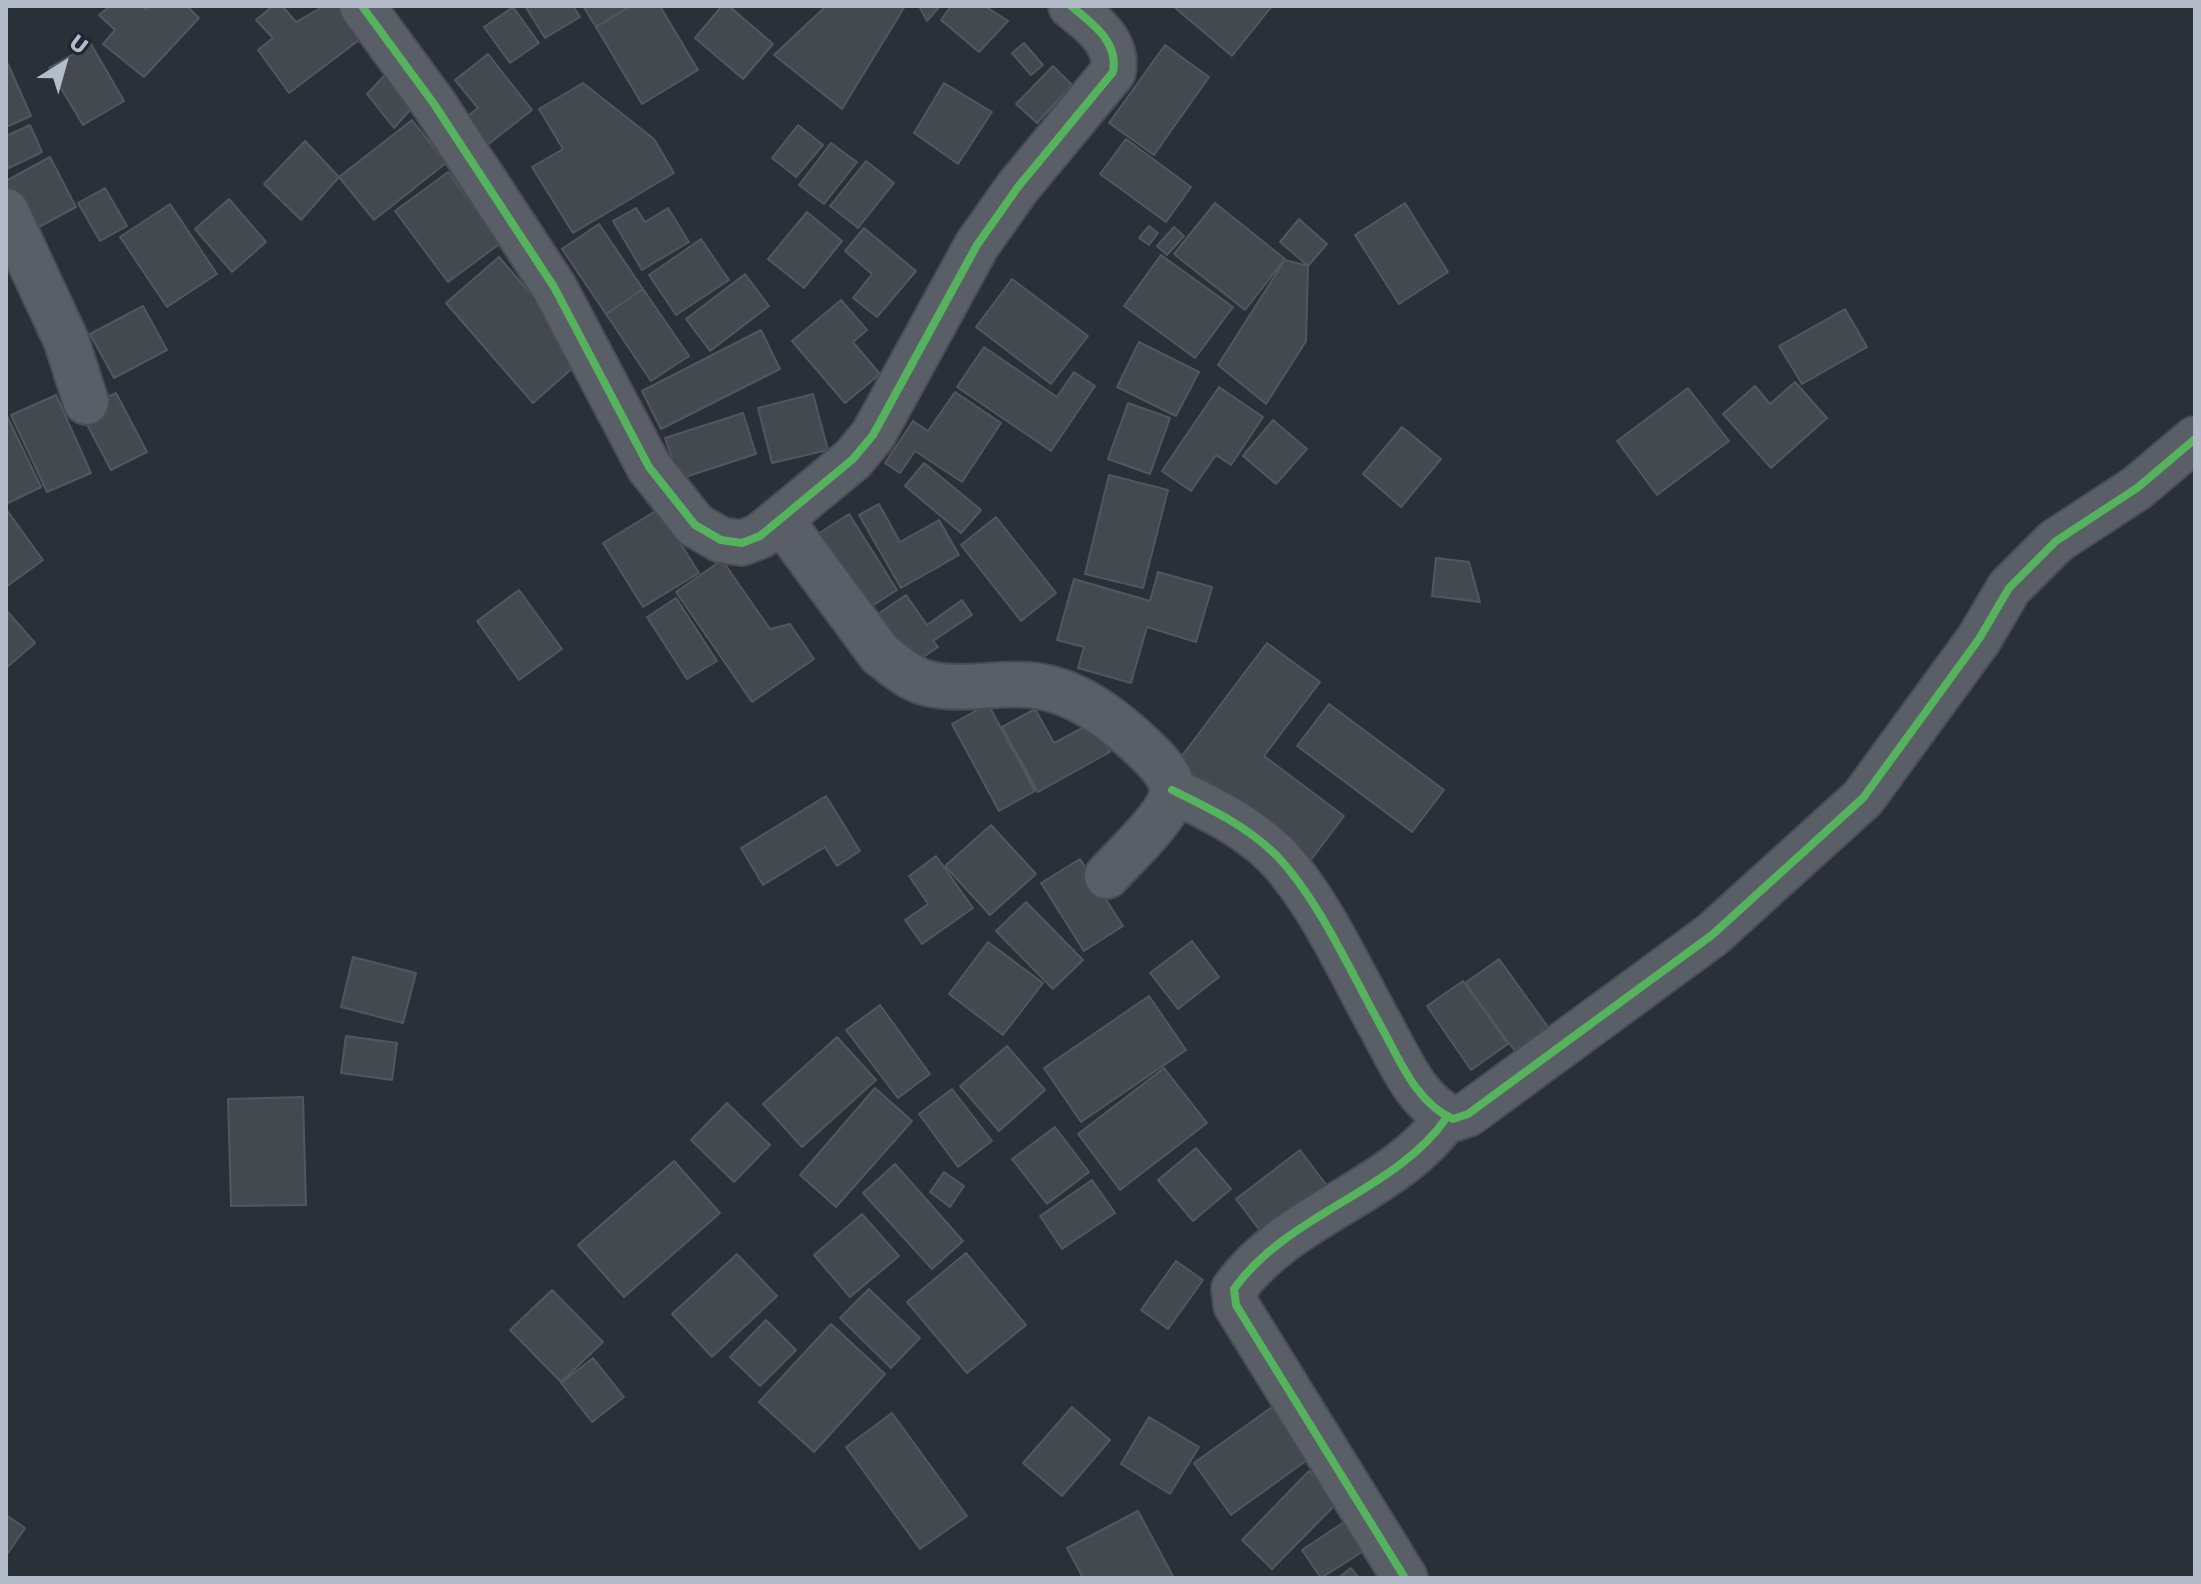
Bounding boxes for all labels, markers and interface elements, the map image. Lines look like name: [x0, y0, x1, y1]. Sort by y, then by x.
north arrow: [24, 24, 104, 104]
text: U: [64, 29, 93, 60]

